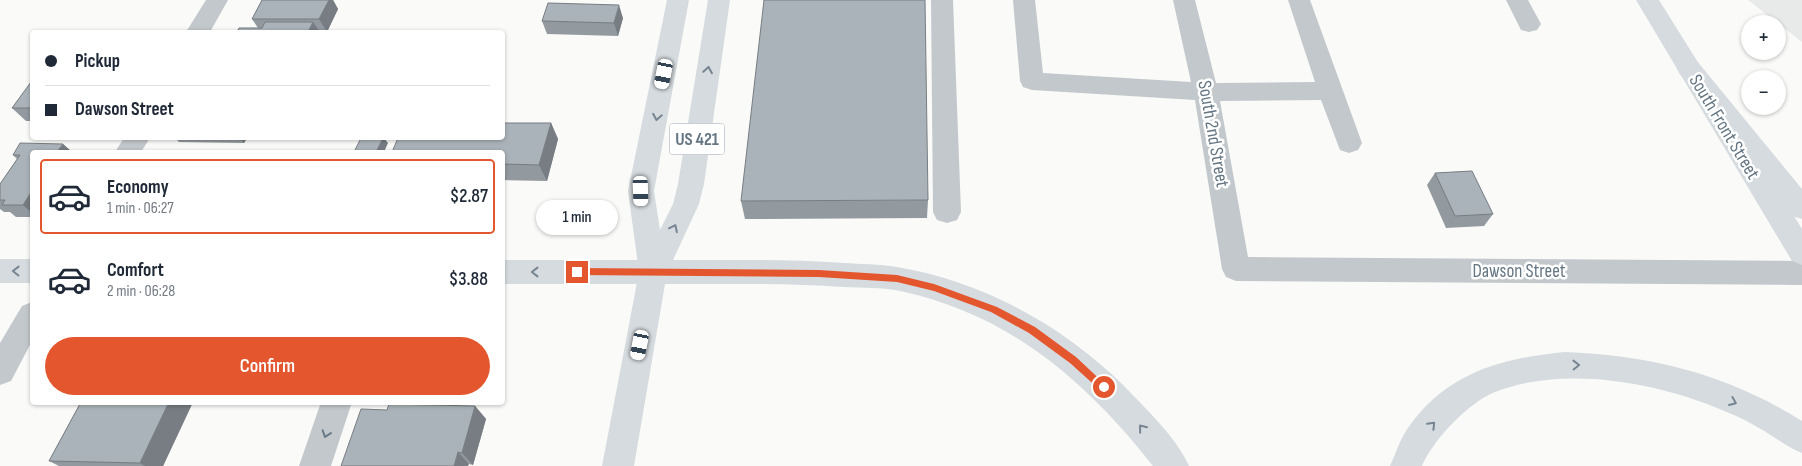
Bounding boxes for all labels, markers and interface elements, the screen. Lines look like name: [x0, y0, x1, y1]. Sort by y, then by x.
map controls: [1741, 15, 1786, 115]
button: +: [1741, 15, 1786, 60]
text: Pickup: [75, 50, 120, 73]
car: [653, 58, 674, 90]
one-way arrow: [702, 65, 713, 73]
street label: South Front Street: [1684, 70, 1764, 184]
button: −: [1741, 70, 1786, 115]
street label: South 2nd Street: [1192, 79, 1234, 189]
text: Dawson Street: [75, 98, 174, 121]
one-way arrow: [652, 112, 662, 121]
road number: US 421: [670, 124, 724, 154]
icon: car: [47, 174, 92, 219]
text: Economy: [107, 176, 169, 199]
car: [632, 176, 649, 206]
text: $2.87: [450, 185, 488, 208]
text: 1 min · 06:27: [107, 199, 174, 218]
callout: 1 min: [536, 200, 618, 234]
text: 1 min: [562, 208, 592, 227]
one-way arrow: [668, 224, 679, 233]
icon: car: [47, 257, 92, 302]
text: Comfort: [107, 259, 164, 282]
street label: Dawson Street: [1472, 260, 1566, 283]
route end: [566, 261, 588, 283]
one-way arrow: [12, 266, 20, 276]
one-way arrow: [530, 267, 538, 277]
text: $3.88: [449, 268, 488, 291]
text: 2 min · 06:28: [107, 282, 175, 301]
car: [629, 329, 650, 361]
button: Confirm: [45, 337, 490, 395]
one-way arrow: [1573, 360, 1581, 371]
route start: [1093, 376, 1115, 398]
one-way arrow: [1728, 395, 1737, 406]
one-way arrow: [1426, 422, 1435, 431]
one-way arrow: [1139, 425, 1147, 434]
one-way arrow: [322, 430, 332, 438]

